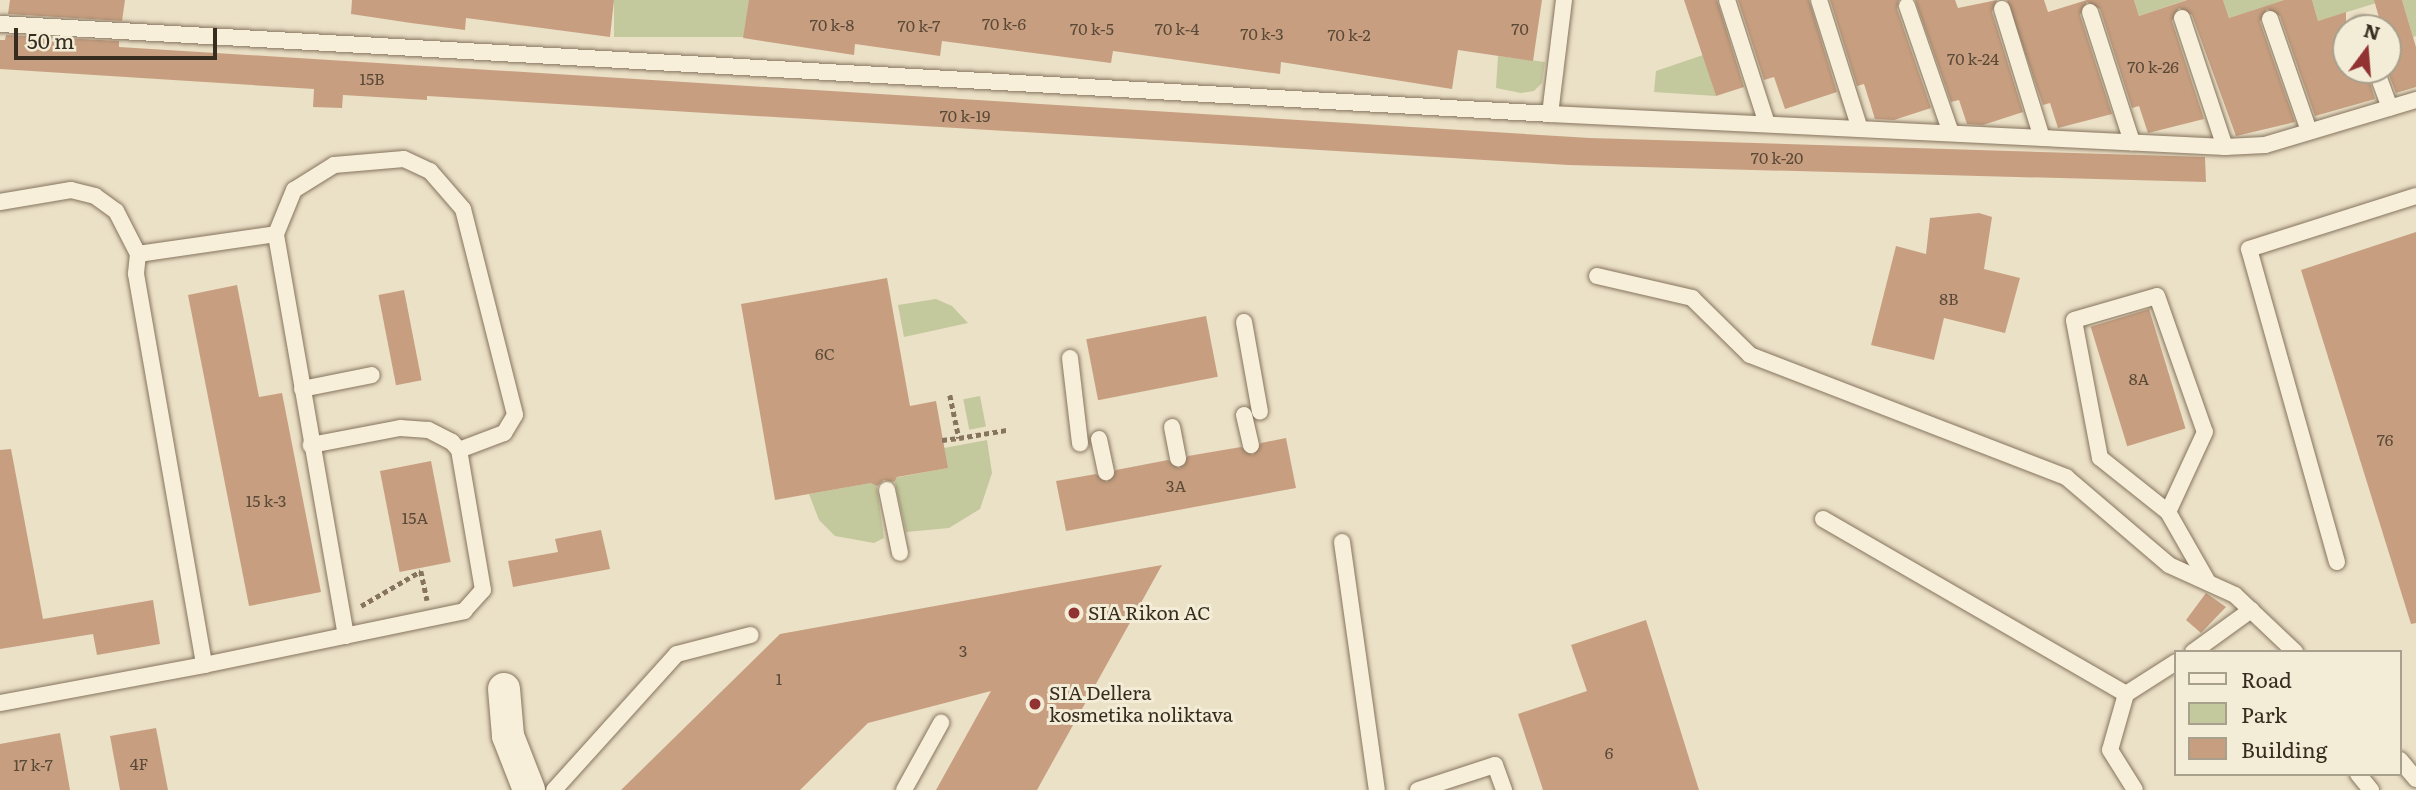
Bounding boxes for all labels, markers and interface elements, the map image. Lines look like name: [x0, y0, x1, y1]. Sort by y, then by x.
house number: 70 k-6: [982, 13, 1026, 33]
scale bar: [18, 14, 220, 58]
house number: 70 k-8: [810, 14, 854, 34]
north arrow: [2332, 14, 2402, 84]
house number: 70 k-7: [898, 15, 940, 35]
text: N: [2361, 15, 2384, 46]
house number: 70 k-5: [1070, 18, 1114, 38]
house number: 70 k-4: [1155, 18, 1199, 38]
house number: 70: [1511, 18, 1529, 38]
house number: 70 k-3: [1240, 23, 1284, 43]
text: 50 m: [27, 24, 74, 55]
house number: 70 k-2: [1327, 24, 1371, 44]
house number: 70 k-24: [1947, 48, 1999, 68]
house number: 70 k-26: [2127, 56, 2179, 76]
house number: 15B: [359, 68, 385, 88]
house number: 70 k-19: [940, 105, 990, 125]
house number: 70 k-20: [1751, 147, 1803, 167]
house number: 8B: [1939, 288, 1959, 308]
house number: 6C: [815, 343, 835, 363]
house number: 8A: [2129, 368, 2149, 388]
house number: 76: [2377, 429, 2393, 449]
house number: 3A: [1166, 475, 1186, 495]
house number: 15 k-3: [246, 490, 286, 510]
house number: 15A: [402, 507, 428, 527]
place label: SIA Rikon AC: [1088, 602, 1211, 624]
marker: SIA Rikon AC: [1066, 605, 1082, 621]
house number: 3: [959, 640, 967, 660]
legend: [2174, 650, 2402, 776]
text: Road: [2241, 663, 2292, 694]
house number: 1: [776, 668, 782, 688]
place label: SIA Dellera kosmetika noliktava: [1049, 682, 1233, 726]
marker: SIA Dellera kosmetika noliktava: [1027, 696, 1043, 712]
text: Park: [2241, 698, 2287, 729]
text: Building: [2241, 733, 2327, 764]
house number: 6: [1605, 742, 1613, 762]
house number: 4F: [130, 753, 148, 773]
house number: 17 k-7: [13, 754, 53, 774]

